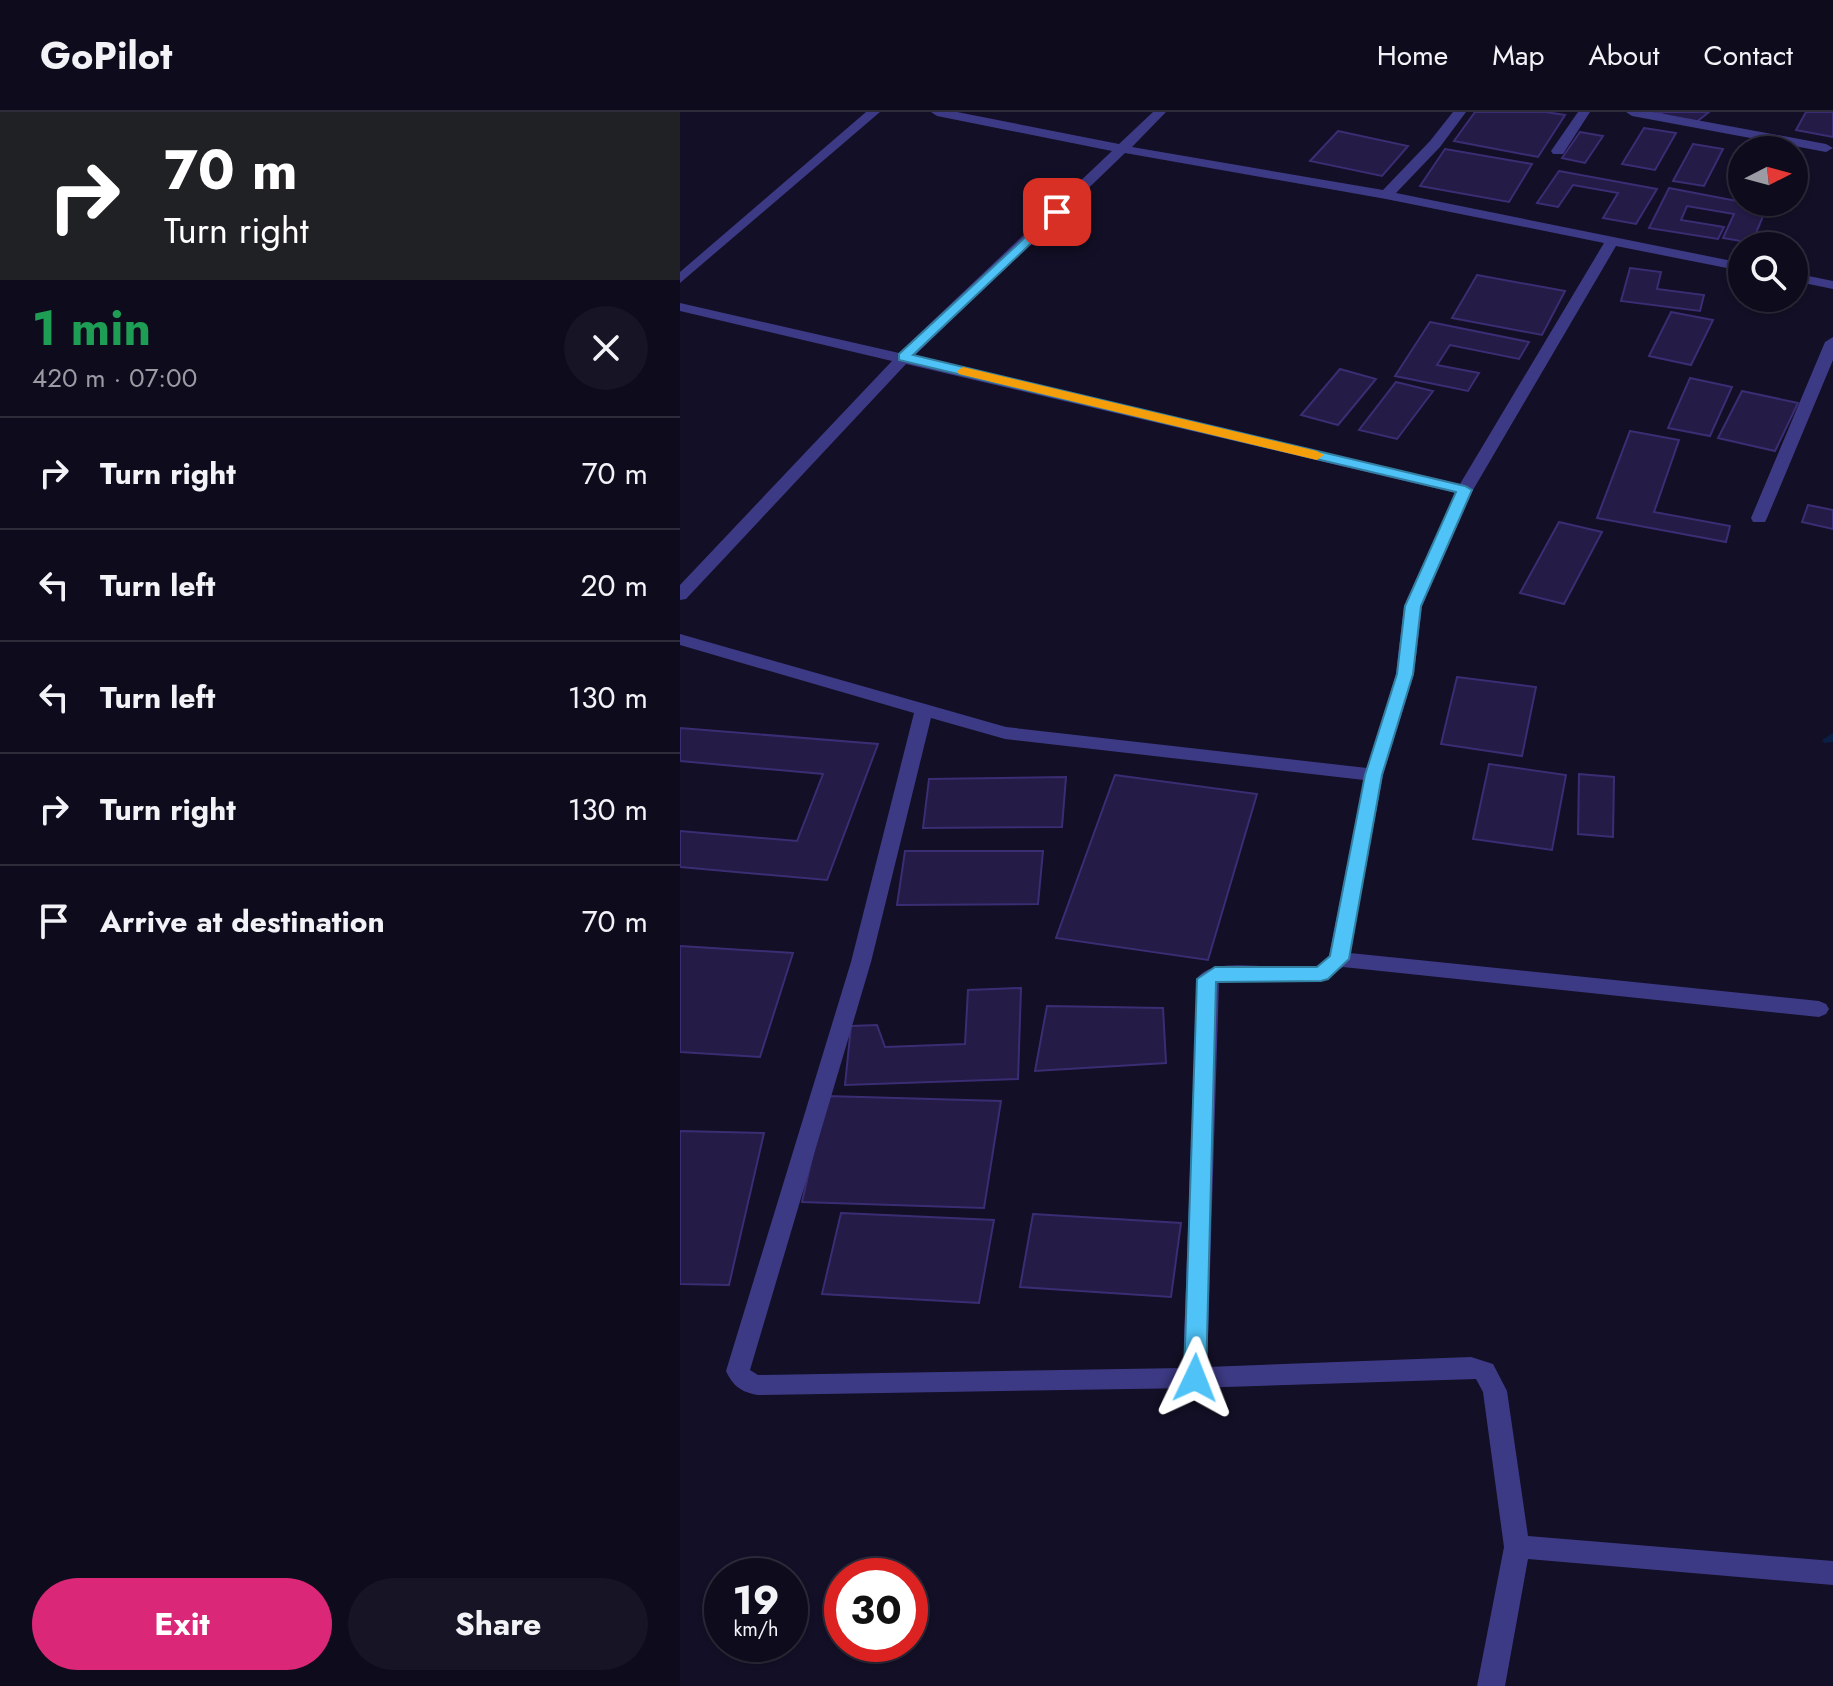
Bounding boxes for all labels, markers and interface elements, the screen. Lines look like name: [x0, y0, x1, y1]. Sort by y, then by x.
text: GoPilot: [40, 28, 172, 83]
text: Home: [1377, 35, 1448, 76]
text: Map: [1492, 35, 1544, 76]
text: About: [1588, 35, 1660, 76]
text: Contact: [1704, 35, 1793, 76]
text: 70 m: [164, 129, 298, 210]
north arrow: [1728, 136, 1808, 216]
map controls: [1728, 136, 1808, 312]
icon: right: [32, 144, 136, 248]
pin: [1023, 178, 1091, 246]
icon: arrive: [1035, 190, 1079, 234]
text: Turn right: [164, 204, 309, 256]
button: search: [1728, 232, 1808, 312]
text: 1 min: [32, 294, 151, 363]
button: close: [564, 306, 648, 390]
text: 420 m · 07:00: [32, 359, 197, 397]
icon: right: [32, 451, 76, 495]
text: Turn right: [100, 452, 236, 495]
text: 70 m: [582, 452, 648, 495]
icon: left: [32, 563, 76, 607]
text: Turn left: [100, 564, 215, 607]
text: 20 m: [581, 564, 648, 607]
icon: left: [32, 675, 76, 719]
text: Turn left: [100, 676, 215, 719]
text: 130 m: [568, 676, 648, 719]
icon: right: [32, 787, 76, 831]
text: Turn right: [100, 788, 236, 831]
text: 130 m: [568, 788, 648, 831]
icon: arrive: [32, 899, 76, 943]
text: Arrive at destination: [100, 900, 385, 943]
text: 70 m: [582, 900, 648, 943]
position arrow: [1153, 1336, 1237, 1420]
speed limit sign: 30: [824, 1558, 928, 1662]
text: 19: [732, 1571, 780, 1629]
button: Exit: [32, 1578, 332, 1670]
button: Share: [348, 1578, 648, 1670]
text: km/h: [733, 1615, 779, 1644]

